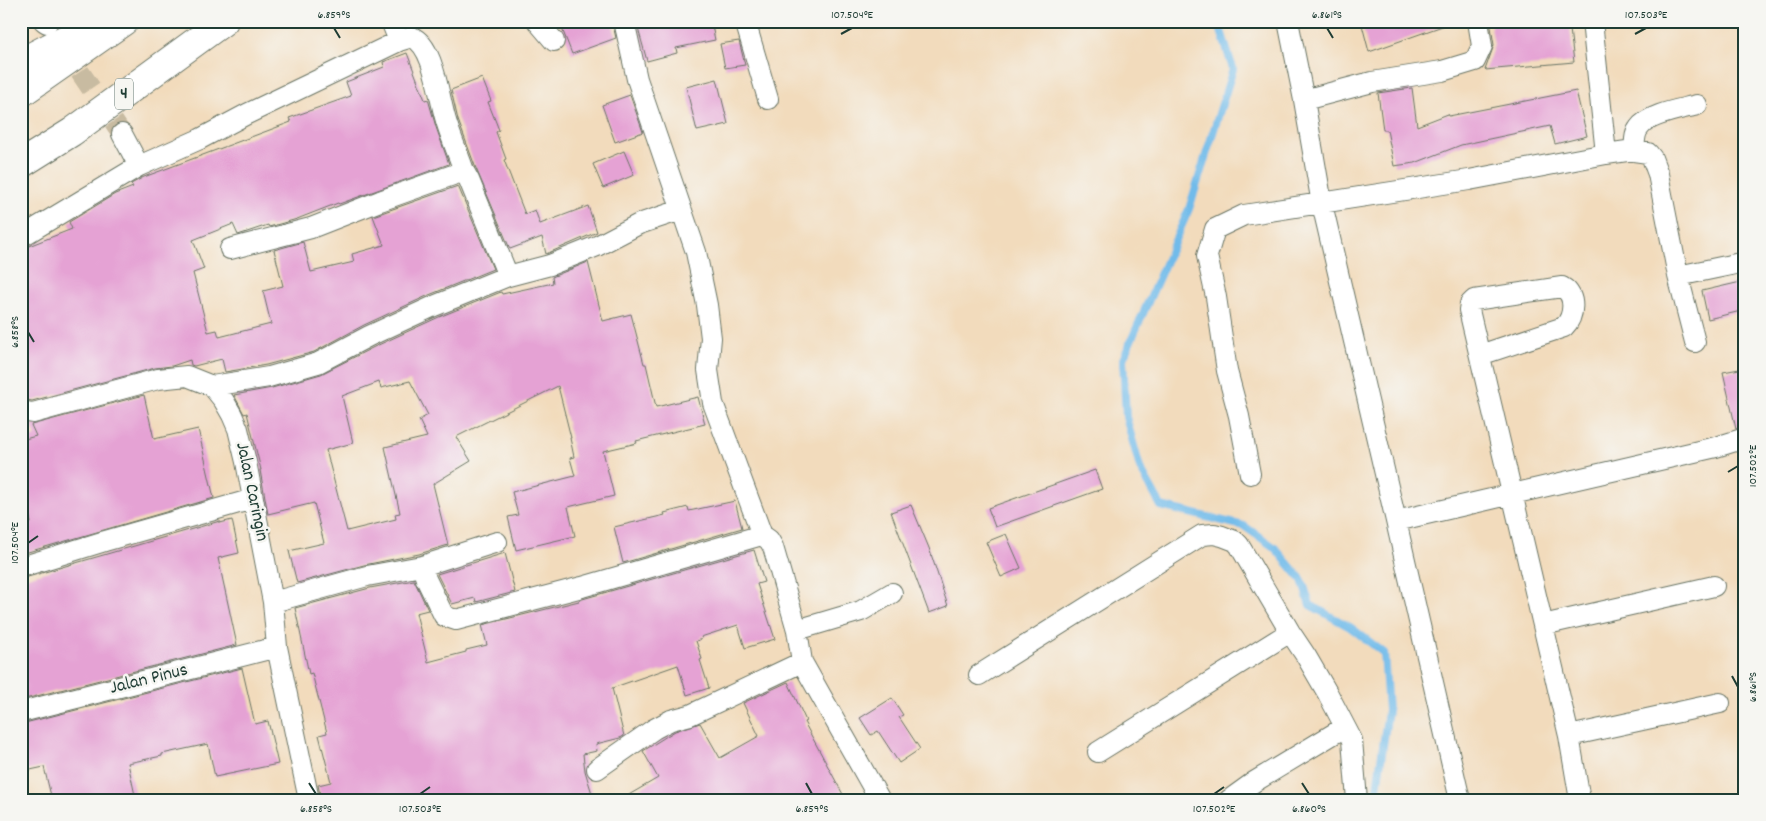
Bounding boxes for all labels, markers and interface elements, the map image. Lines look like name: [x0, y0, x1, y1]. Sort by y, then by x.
text: 6.859°S: [318, 7, 350, 24]
text: 107.504°E: [831, 7, 874, 24]
text: 6.861°S: [1312, 7, 1342, 24]
text: 107.503°E: [1625, 7, 1668, 24]
road number: 4: [115, 78, 133, 110]
text: 6.858°S: [7, 316, 24, 348]
street label: Jalan Caringin: [227, 440, 275, 544]
text: 107.502°E: [1745, 444, 1762, 487]
text: 107.504°E: [7, 521, 24, 564]
street label: Jalan Pinus: [107, 657, 191, 703]
text: 6.861°S: [1745, 672, 1762, 702]
text: 6.858°S: [300, 801, 332, 818]
text: 107.503°E: [399, 801, 442, 818]
text: 6.859°S: [796, 801, 828, 818]
text: 107.502°E: [1193, 801, 1236, 818]
text: 6.860°S: [1292, 801, 1326, 818]

